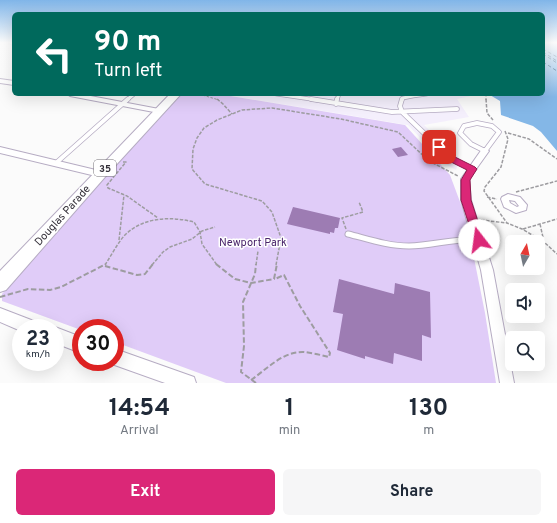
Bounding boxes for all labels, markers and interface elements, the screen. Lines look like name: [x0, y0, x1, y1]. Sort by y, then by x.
text: 90 m: [94, 25, 161, 61]
icon: left: [28, 28, 80, 80]
text: Turn left: [94, 60, 162, 83]
pin: [422, 130, 456, 164]
icon: arrive: [428, 136, 450, 158]
road number: 35: [94, 160, 116, 176]
street label: Douglas Parade: [32, 182, 94, 249]
position arrow: [458, 219, 500, 261]
north arrow: [505, 235, 545, 275]
map controls: [505, 235, 545, 371]
park label: Newport Park: [219, 236, 287, 250]
button: sound: [505, 283, 545, 323]
speed limit sign: 30: [72, 319, 124, 371]
text: 23: [26, 327, 50, 353]
button: search: [505, 331, 545, 371]
text: km/h: [26, 348, 50, 361]
text: 14:54: [109, 394, 170, 424]
text: 1: [285, 394, 294, 424]
text: 130: [409, 394, 448, 424]
text: Arrival: [120, 423, 159, 439]
text: min: [279, 423, 300, 439]
text: m: [423, 423, 434, 439]
button: Exit: [16, 469, 275, 515]
button: Share: [283, 469, 541, 515]

